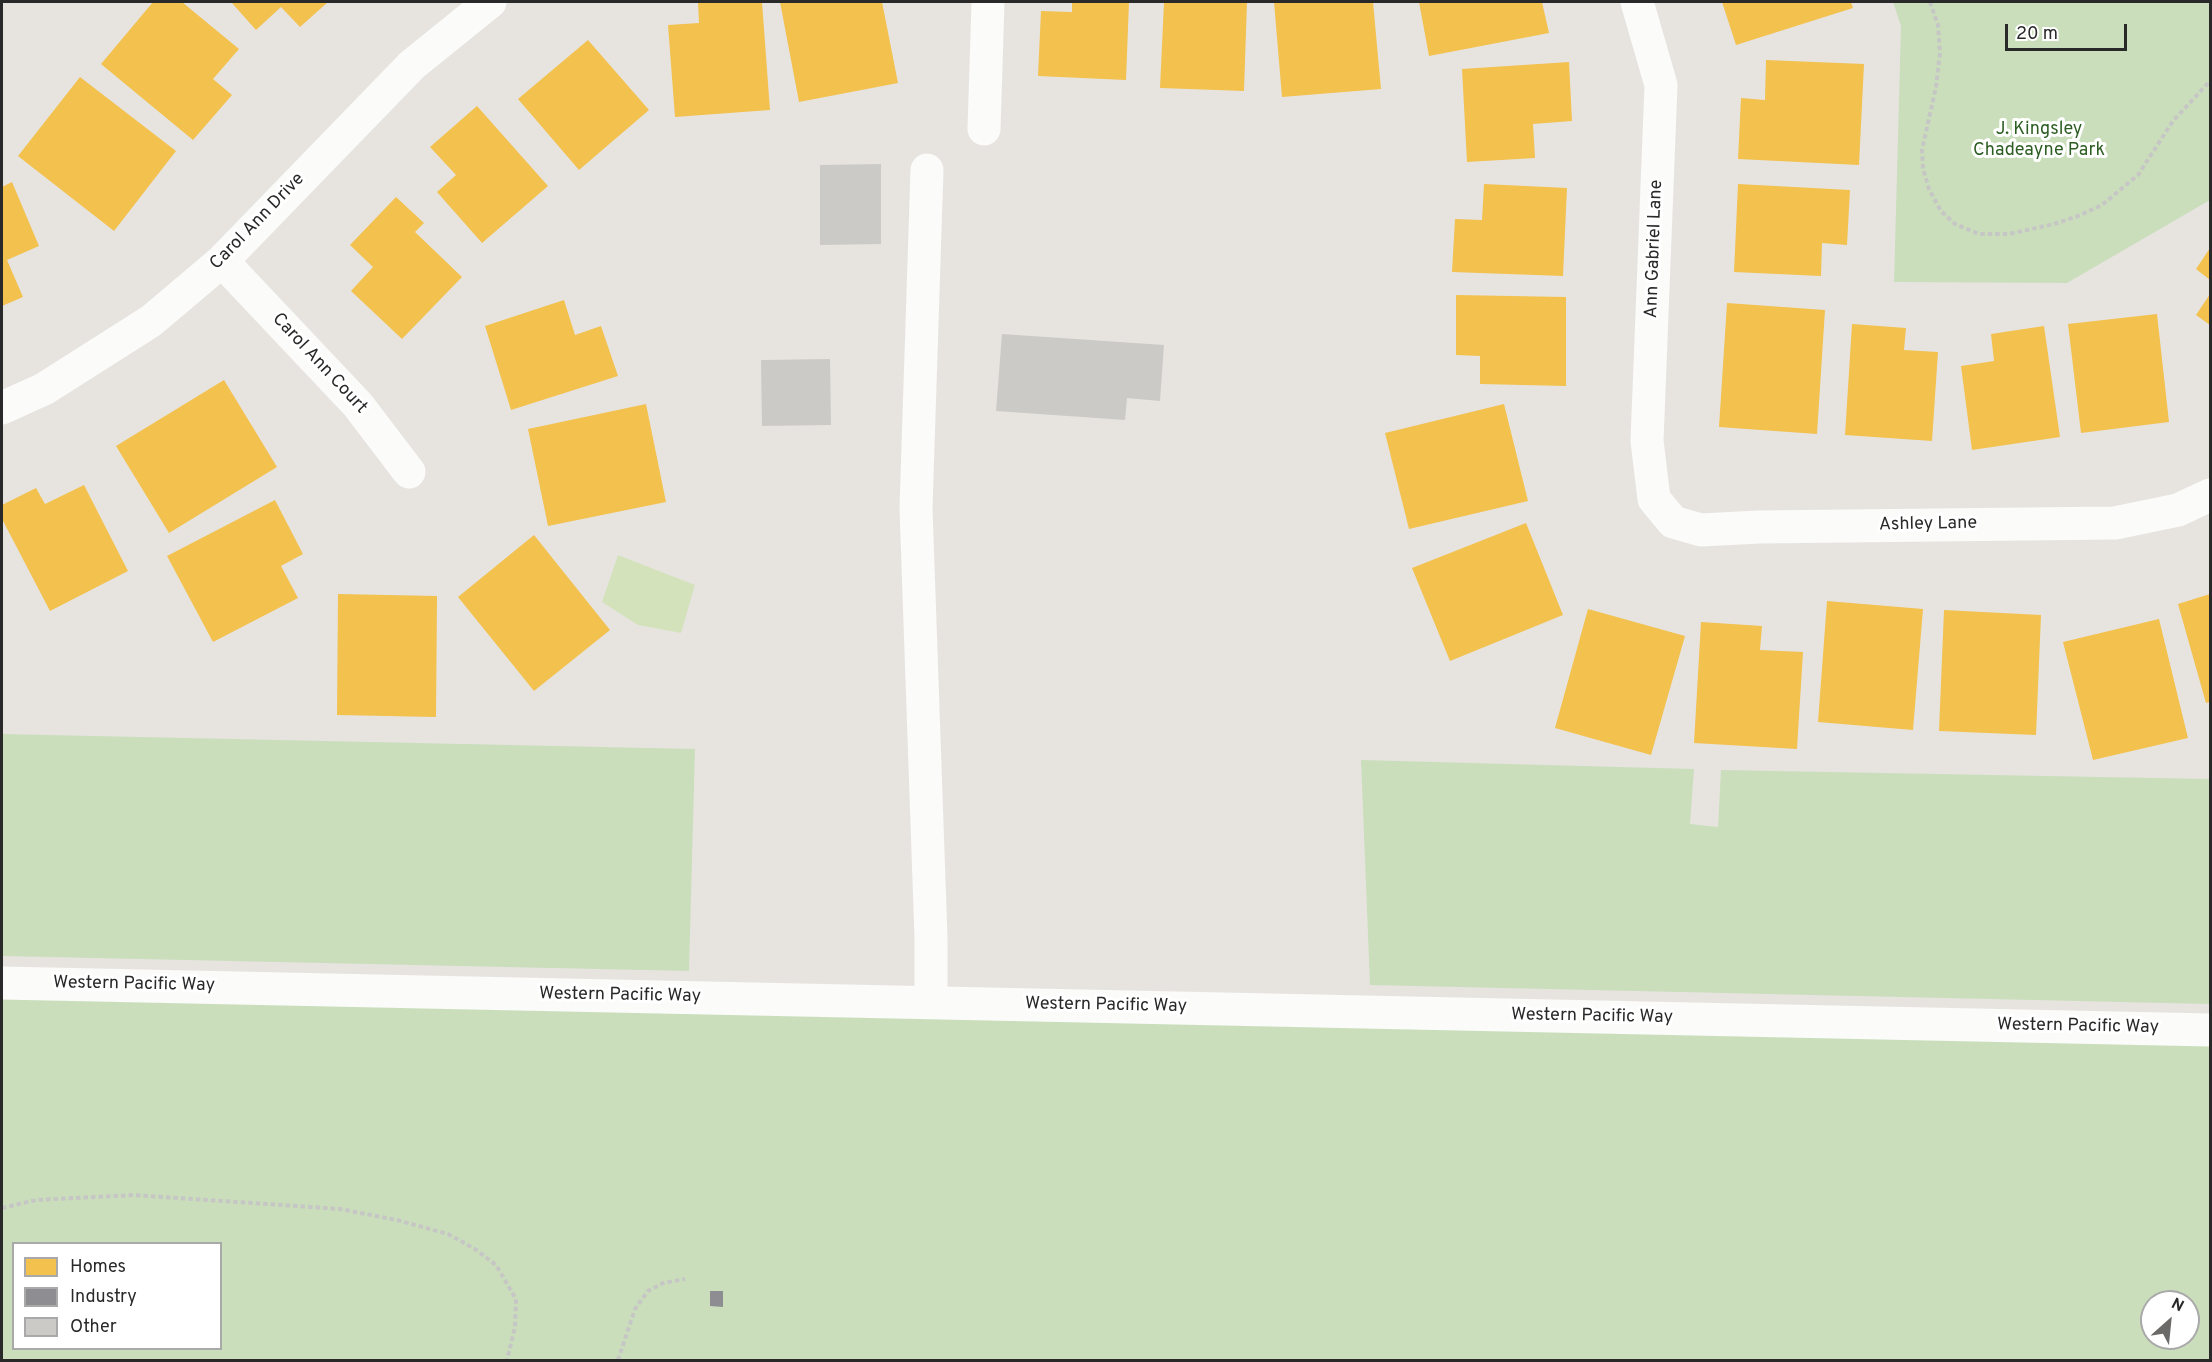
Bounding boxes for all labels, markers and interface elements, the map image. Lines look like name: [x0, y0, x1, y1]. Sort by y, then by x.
scale bar: [2008, 12, 2130, 50]
text: 20 m: [2016, 23, 2058, 46]
park label: J. Kingsley Chadeayne Park: [1973, 119, 2105, 162]
street label: Carol Ann Drive: [206, 169, 310, 275]
street label: Ann Gabriel Lane: [1642, 179, 1668, 319]
street label: Carol Ann Court: [267, 309, 371, 419]
street label: Ashley Lane: [1879, 513, 1977, 537]
street label: Western Pacific Way: [53, 973, 215, 997]
street label: Western Pacific Way: [539, 984, 701, 1008]
street label: Western Pacific Way: [1025, 994, 1187, 1018]
street label: Western Pacific Way: [1511, 1005, 1673, 1029]
street label: Western Pacific Way: [1997, 1015, 2159, 1039]
legend: [12, 1242, 222, 1350]
text: Homes: [70, 1256, 126, 1279]
text: Industry: [70, 1286, 137, 1309]
north arrow: [2140, 1290, 2200, 1350]
text: N: [2168, 1294, 2187, 1317]
text: Other: [70, 1316, 117, 1339]

